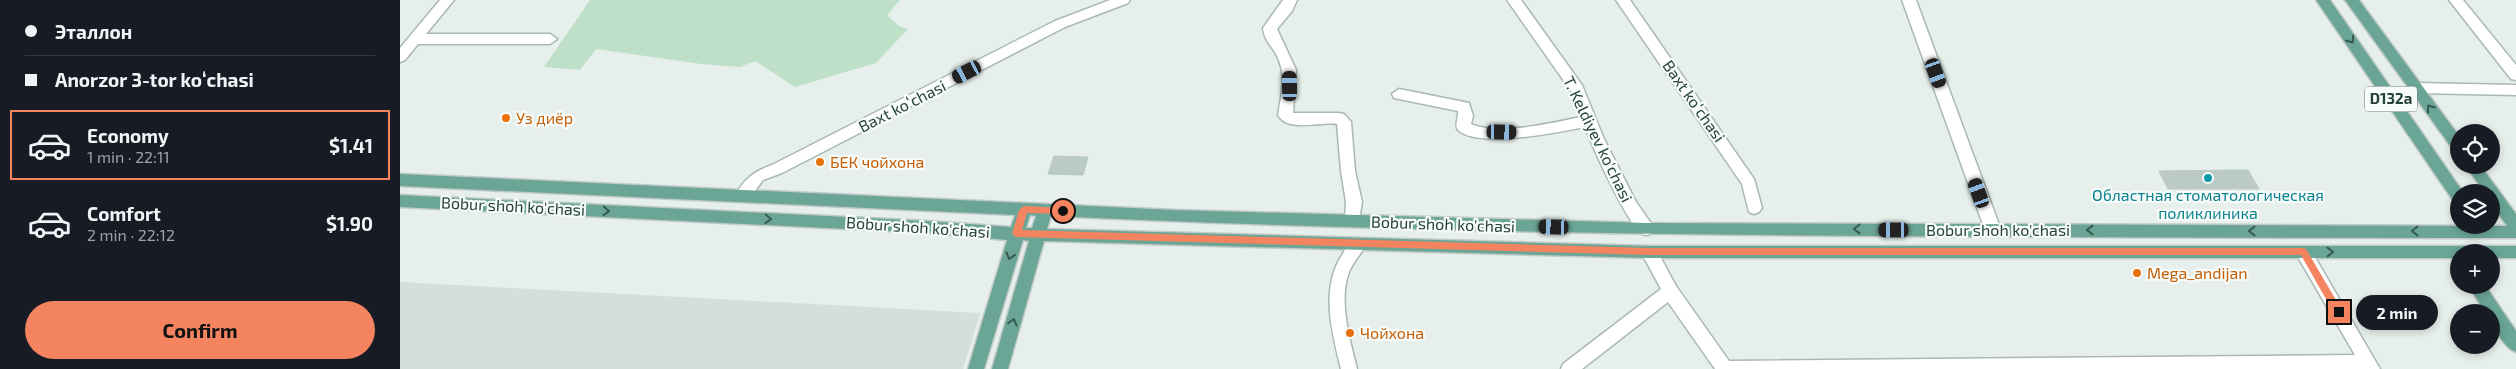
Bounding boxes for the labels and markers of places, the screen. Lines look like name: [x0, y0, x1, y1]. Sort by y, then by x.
place label: Уз диёр: [516, 108, 573, 127]
marker: Уз диёр: [500, 112, 512, 124]
place label: БЕК чойхона: [830, 152, 924, 171]
marker: БЕК чойхона: [814, 156, 826, 168]
marker: Областная стоматологическая поликлиника: [2202, 172, 2214, 184]
place label: Областная стоматологическая поликлиника: [2092, 185, 2324, 222]
place label: Mega_andijan: [2147, 263, 2248, 283]
marker: Mega_andijan: [2131, 267, 2143, 279]
place label: Чойхона: [1360, 323, 1424, 342]
marker: Чойхона: [1344, 327, 1356, 339]

